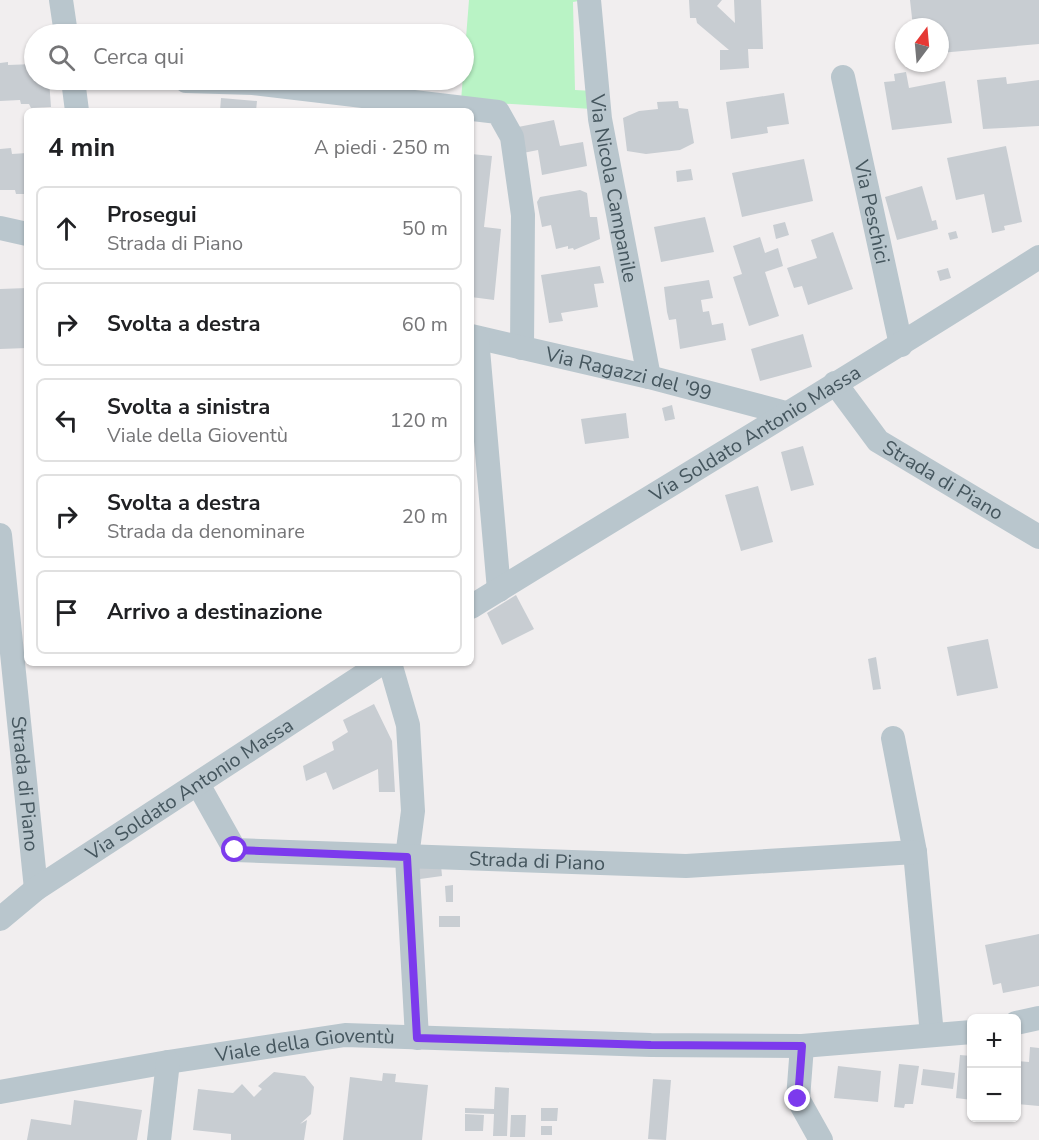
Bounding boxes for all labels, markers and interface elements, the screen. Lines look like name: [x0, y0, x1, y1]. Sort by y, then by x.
north arrow: [895, 18, 949, 72]
search box: [24, 24, 474, 90]
icon: search: [45, 41, 78, 74]
text: Cerca qui: [93, 42, 184, 72]
street label: Via Nicola Campanile: [584, 92, 644, 285]
text: 4 min: [48, 130, 115, 165]
text: A piedi · 250 m: [314, 134, 450, 161]
street label: Via Peschici: [848, 156, 897, 266]
text: Prosegui: [107, 200, 197, 230]
icon: ahead: [50, 212, 83, 245]
text: 50 m: [402, 215, 448, 242]
text: Strada di Piano: [107, 230, 243, 257]
icon: right: [50, 308, 83, 341]
text: Svolta a destra: [107, 309, 261, 339]
text: 60 m: [402, 311, 448, 338]
street label: Via Ragazzi del '99: [542, 340, 715, 406]
street label: Via Soldato Antonio Massa: [644, 358, 866, 508]
text: Svolta a sinistra: [107, 392, 270, 422]
icon: left: [50, 404, 83, 437]
text: 120 m: [390, 407, 448, 434]
text: Viale della Gioventù: [107, 422, 288, 449]
street label: Strada di Piano: [878, 433, 1009, 526]
text: Svolta a destra: [107, 488, 261, 518]
icon: right: [50, 500, 83, 533]
text: 20 m: [402, 503, 448, 530]
text: Strada da denominare: [107, 518, 305, 545]
icon: arrive: [50, 596, 83, 629]
text: Arrivo a destinazione: [107, 597, 322, 627]
street label: Via Soldato Antonio Massa: [79, 711, 298, 867]
street label: Strada di Piano: [5, 715, 46, 853]
route start: [221, 836, 247, 862]
street label: Strada di Piano: [469, 845, 606, 877]
map controls: [967, 1014, 1021, 1122]
button: +: [967, 1014, 1021, 1068]
street label: Viale della Gioventù: [212, 1021, 395, 1068]
button: −: [967, 1068, 1021, 1122]
route end: [784, 1085, 810, 1111]

